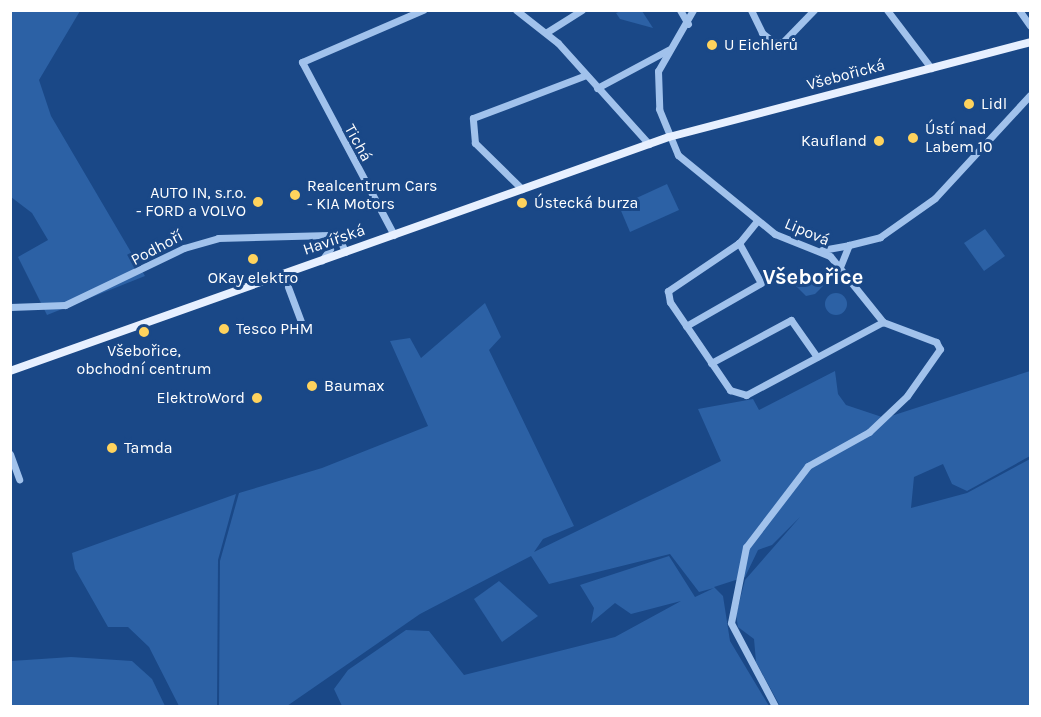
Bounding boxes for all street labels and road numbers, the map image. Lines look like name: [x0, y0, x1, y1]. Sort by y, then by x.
street label: Všebořická: [805, 55, 887, 95]
street label: Tichá: [340, 121, 376, 165]
street label: Lipová: [782, 214, 832, 250]
street label: Havířská: [300, 220, 368, 260]
street label: Podhoří: [128, 226, 186, 270]

